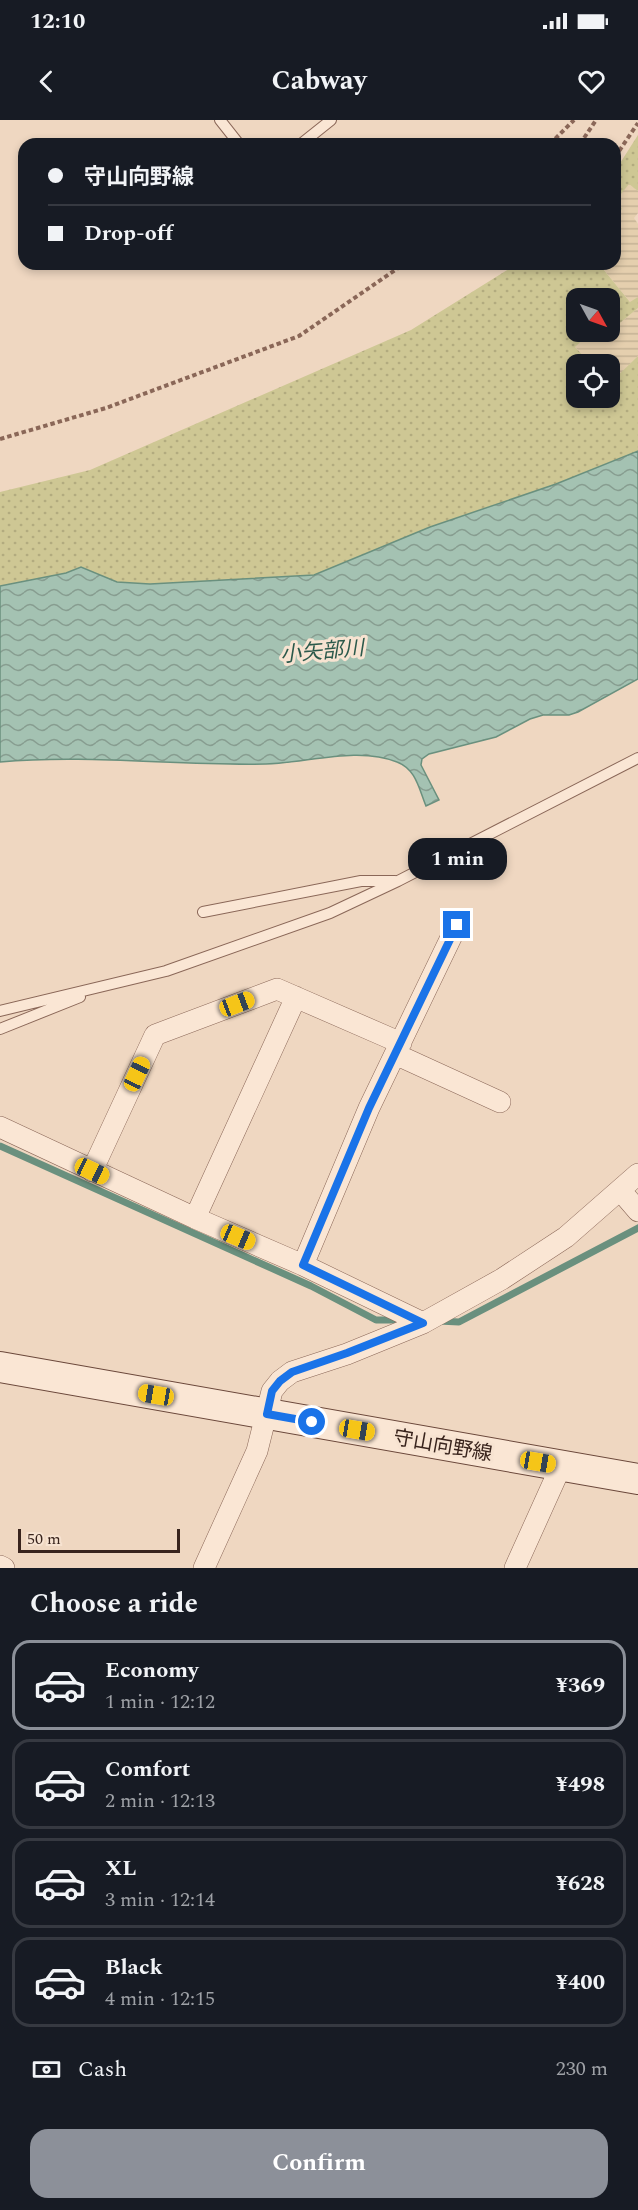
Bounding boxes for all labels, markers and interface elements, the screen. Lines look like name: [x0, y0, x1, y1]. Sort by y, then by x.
text: 12:10: [30, 5, 85, 38]
text: Cabway: [271, 60, 367, 102]
icon: back: [30, 65, 63, 98]
icon: heart: [575, 65, 608, 98]
text: 守山向野線: [84, 161, 194, 194]
text: Drop-off: [84, 217, 173, 250]
north arrow: [566, 288, 620, 342]
map controls: [566, 288, 620, 408]
button: locate: [566, 354, 620, 408]
water label: 小矢部川: [279, 632, 367, 672]
callout: 1 min: [408, 838, 506, 880]
text: 1 min: [431, 844, 484, 874]
route end: [443, 911, 470, 938]
car: [217, 989, 257, 1019]
car: [121, 1054, 153, 1094]
car: [72, 1155, 112, 1187]
car: [218, 1222, 258, 1252]
car: [137, 1383, 175, 1407]
route start: [298, 1408, 325, 1435]
car: [338, 1418, 376, 1442]
street label: 守山向野線: [391, 1423, 495, 1469]
car: [519, 1450, 557, 1474]
scale bar: [18, 1526, 180, 1554]
text: 50 m: [27, 1527, 61, 1551]
text: Choose a ride: [30, 1583, 198, 1625]
text: Economy: [105, 1654, 198, 1687]
icon: car: [33, 1658, 87, 1712]
text: ¥369: [556, 1669, 605, 1702]
text: 1 min · 12:12: [105, 1687, 215, 1717]
text: Comfort: [105, 1753, 190, 1786]
icon: car: [33, 1757, 87, 1811]
text: ¥498: [556, 1768, 605, 1801]
text: 2 min · 12:13: [105, 1786, 215, 1816]
text: XL: [105, 1852, 136, 1885]
icon: car: [33, 1856, 87, 1910]
text: ¥628: [556, 1867, 605, 1900]
text: 3 min · 12:14: [105, 1885, 215, 1915]
text: Black: [105, 1951, 163, 1984]
icon: car: [33, 1955, 87, 2009]
text: ¥400: [556, 1966, 605, 1999]
text: 4 min · 12:15: [105, 1984, 215, 2014]
icon: cash: [30, 2053, 63, 2086]
text: Cash: [78, 2053, 127, 2086]
text: 230 m: [556, 2054, 608, 2084]
button: Confirm: [30, 2129, 608, 2198]

